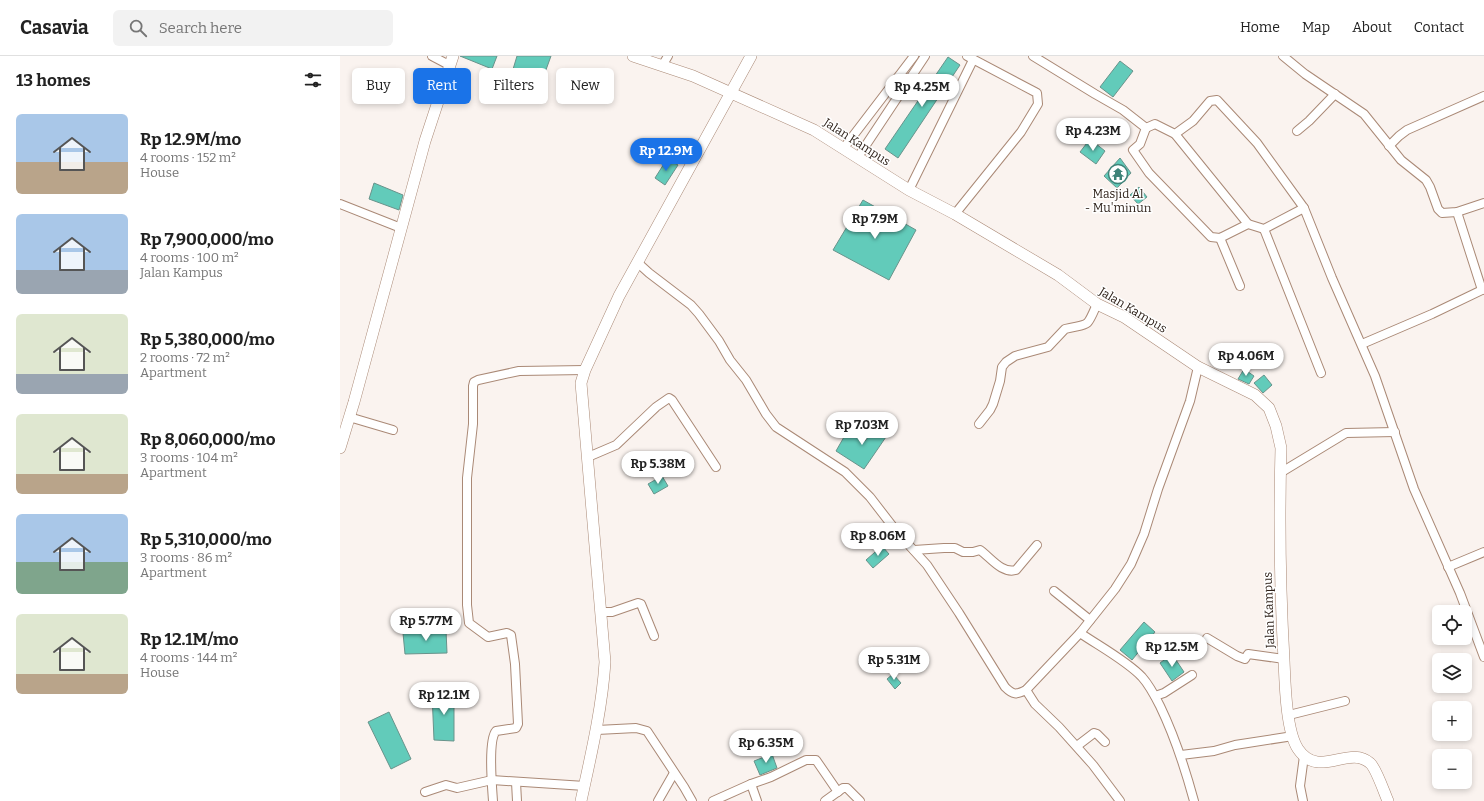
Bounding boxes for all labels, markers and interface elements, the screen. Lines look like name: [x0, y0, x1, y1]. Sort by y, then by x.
search box: [113, 10, 393, 46]
text: Casavia: [20, 16, 89, 39]
icon: search: [127, 17, 149, 39]
text: Search here: [159, 19, 242, 37]
text: Home: [1240, 19, 1280, 36]
text: Map: [1302, 19, 1330, 36]
text: About: [1352, 19, 1392, 36]
text: Contact: [1414, 19, 1464, 36]
chip: Buy: [352, 68, 405, 104]
chip: Rent: [413, 68, 471, 104]
chip: Filters: [479, 68, 548, 104]
chip: New: [556, 68, 614, 104]
icon: filters: [302, 69, 324, 91]
text: 13 homes: [16, 70, 91, 91]
pin: Rp 4.25M: [881, 74, 963, 108]
text: Rp 4.25M: [894, 79, 950, 94]
street label: Jalan Kampus: [820, 115, 893, 169]
pin: Rp 4.23M: [1052, 118, 1134, 152]
text: Rp 4.23M: [1065, 123, 1121, 138]
text: Rp 12.9M/mo: [140, 129, 241, 150]
icon: home: [48, 130, 96, 178]
pin: Rp 12.9M: [625, 138, 707, 172]
text: Rp 12.9M: [639, 143, 693, 158]
text: 4 rooms · 152 m²: [140, 150, 236, 165]
temple icon: Masjid Al - Mu'minun: [1107, 163, 1129, 185]
text: House: [140, 165, 179, 180]
place label: Masjid Al - Mu'minun: [1085, 187, 1152, 215]
pin: Rp 7.9M: [838, 206, 912, 240]
text: Rp 7.9M: [852, 211, 898, 226]
text: Rp 7,900,000/mo: [140, 229, 274, 250]
icon: home: [48, 230, 96, 278]
text: 4 rooms · 100 m²: [140, 250, 239, 265]
text: Jalan Kampus: [140, 265, 223, 280]
street label: Jalan Kampus: [1096, 284, 1170, 336]
text: Rp 5,380,000/mo: [140, 329, 275, 350]
icon: home: [48, 330, 96, 378]
pin: Rp 4.06M: [1205, 343, 1287, 377]
text: Rp 4.06M: [1218, 348, 1274, 363]
text: 2 rooms · 72 m²: [140, 350, 230, 365]
text: Apartment: [140, 365, 207, 380]
pin: Rp 7.03M: [821, 412, 903, 446]
text: Rp 7.03M: [835, 417, 889, 432]
text: Rp 8,060,000/mo: [140, 429, 275, 450]
icon: home: [48, 430, 96, 478]
text: 3 rooms · 104 m²: [140, 450, 238, 465]
pin: Rp 5.38M: [617, 451, 699, 485]
text: Rp 5.38M: [630, 456, 686, 471]
text: Apartment: [140, 465, 207, 480]
pin: Rp 8.06M: [837, 523, 919, 557]
text: Rp 8.06M: [850, 528, 906, 543]
text: Rp 5,310,000/mo: [140, 529, 272, 550]
icon: home: [48, 530, 96, 578]
text: 3 rooms · 86 m²: [140, 550, 232, 565]
text: Apartment: [140, 565, 207, 580]
street label: Jalan Kampus: [1261, 571, 1277, 649]
map controls: [1432, 605, 1472, 789]
button: locate: [1432, 605, 1472, 645]
pin: Rp 5.77M: [385, 608, 467, 642]
text: Rp 5.77M: [399, 613, 453, 628]
text: Rp 12.1M/mo: [140, 629, 239, 650]
icon: home: [48, 630, 96, 678]
pin: Rp 12.5M: [1131, 634, 1213, 668]
text: Rp 12.5M: [1145, 639, 1199, 654]
pin: Rp 5.31M: [853, 647, 935, 681]
text: 4 rooms · 144 m²: [140, 650, 237, 665]
text: Rp 5.31M: [867, 652, 921, 667]
button: layers: [1432, 653, 1472, 693]
text: House: [140, 665, 179, 680]
pin: Rp 12.1M: [403, 682, 485, 716]
text: Rp 12.1M: [418, 687, 470, 702]
button: +: [1432, 701, 1472, 741]
pin: Rp 6.35M: [725, 730, 807, 764]
text: Rp 6.35M: [738, 735, 794, 750]
button: −: [1432, 749, 1472, 789]

